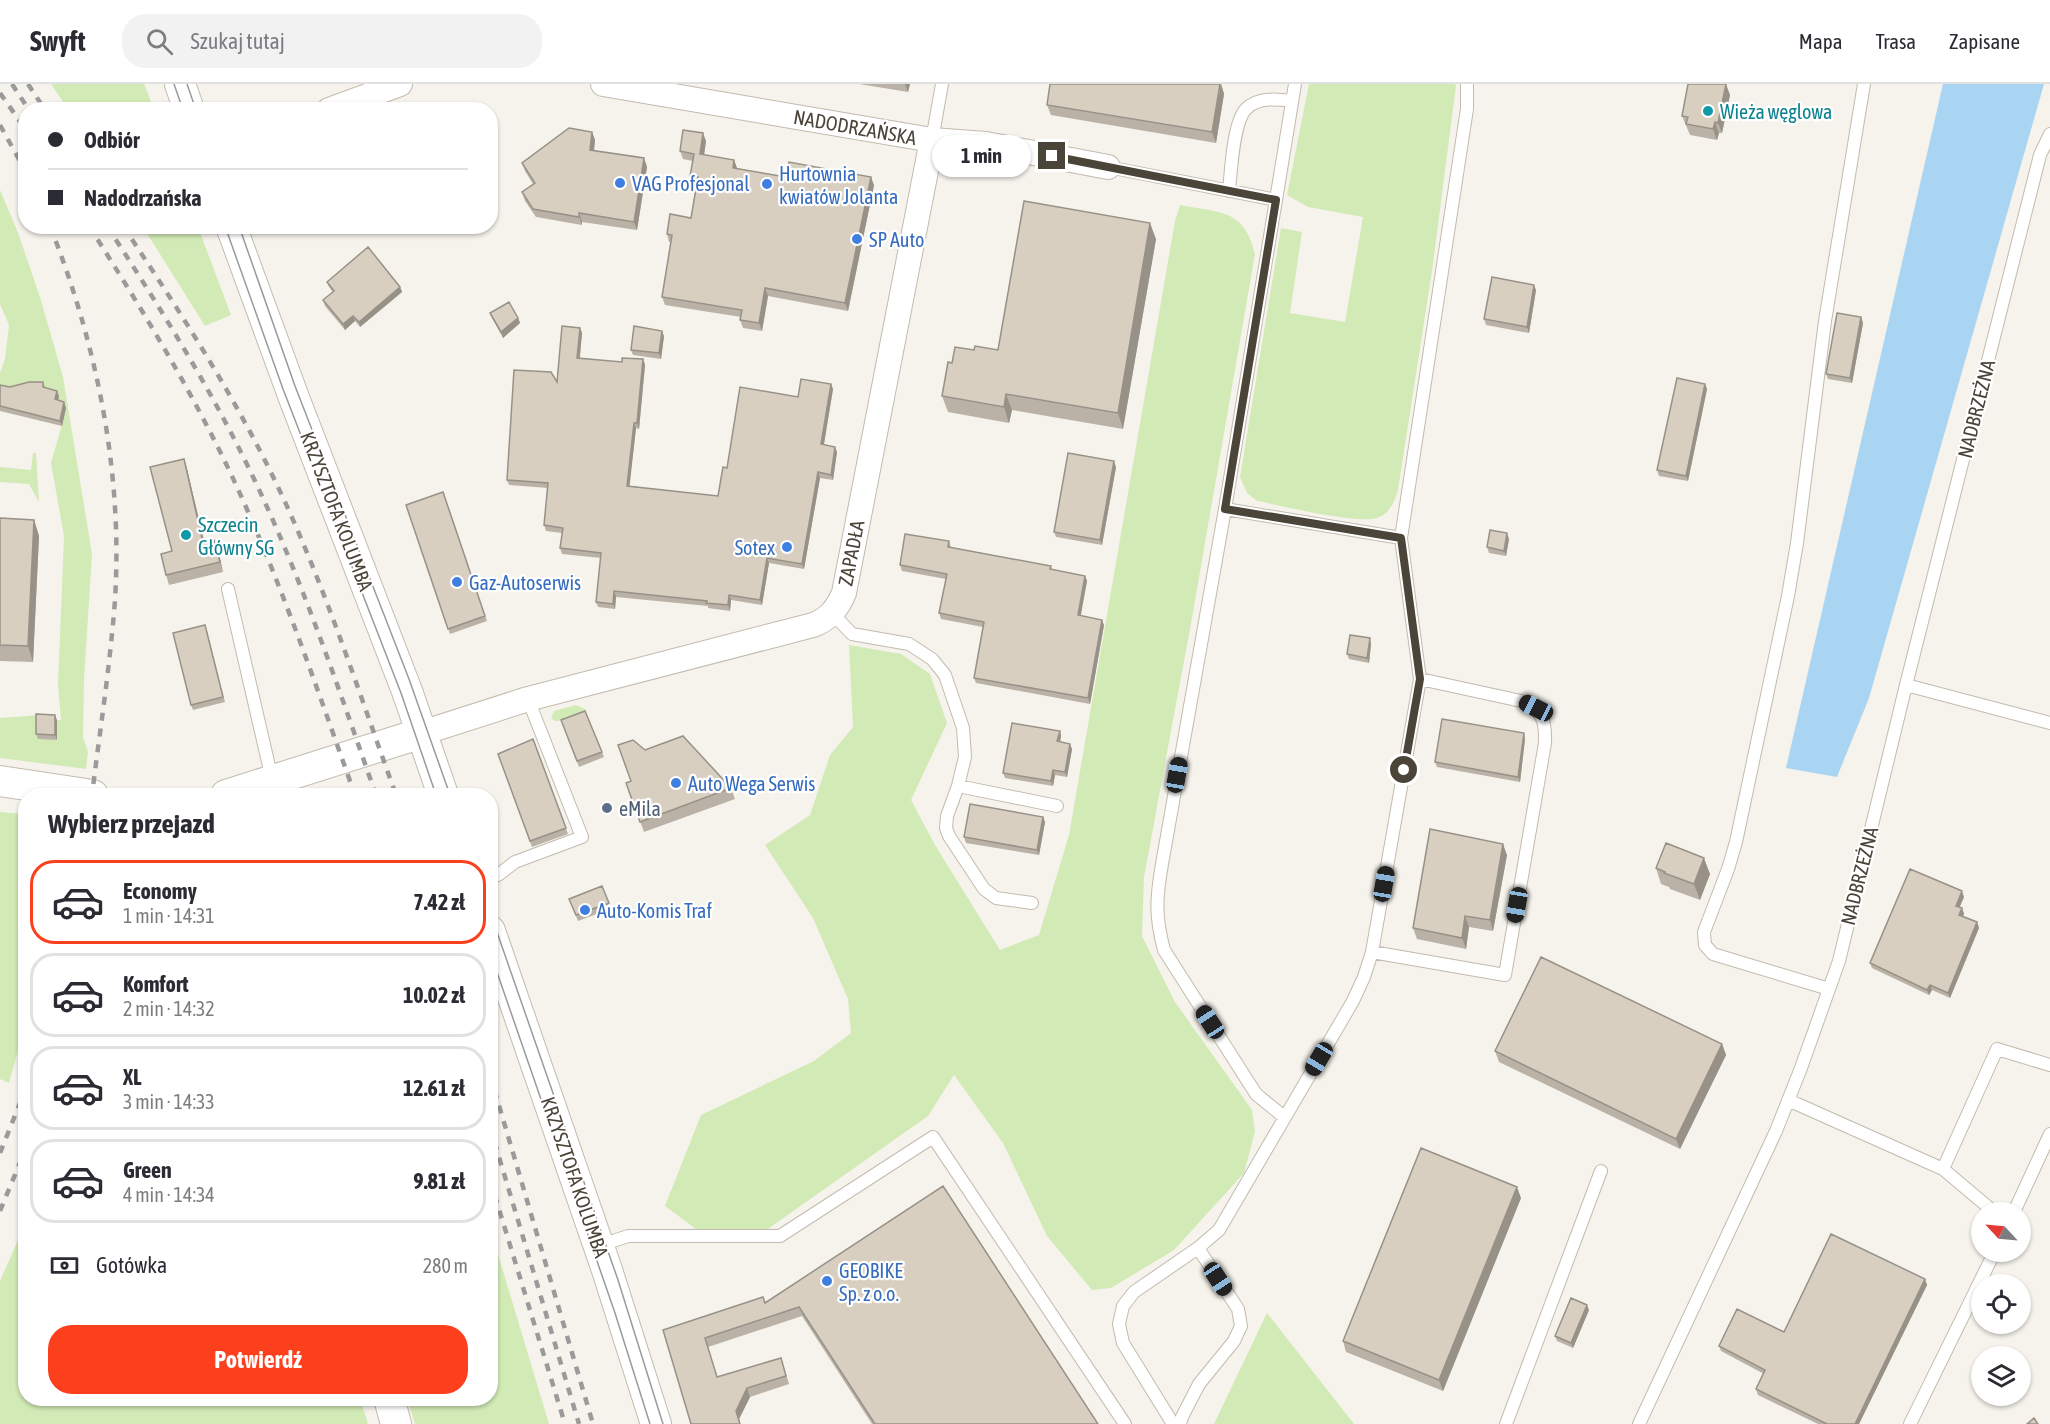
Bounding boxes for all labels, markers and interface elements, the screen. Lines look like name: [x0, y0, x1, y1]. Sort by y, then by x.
search box: [122, 14, 542, 68]
text: Swyft: [30, 25, 86, 57]
icon: search: [143, 25, 176, 58]
text: Szukaj tutaj: [191, 28, 285, 54]
text: Mapa: [1799, 29, 1842, 53]
text: Trasa: [1875, 29, 1916, 53]
text: Zapisane: [1949, 29, 2020, 53]
place label: Wieża węglowa: [1720, 100, 1832, 123]
marker: Wieża węglowa: [1701, 104, 1715, 118]
street label: NADODRZAŃSKA: [792, 105, 918, 149]
text: Odbiór: [84, 127, 140, 153]
callout: 1 min: [932, 135, 1031, 177]
route end: [1038, 142, 1065, 169]
text: 1 min: [961, 144, 1002, 167]
place label: Hurtownia kwiatów Jolanta: [779, 162, 898, 208]
place label: VAG Profesjonal: [632, 172, 750, 195]
marker: VAG Profesjonal: [613, 176, 627, 190]
marker: Hurtownia kwiatów Jolanta: [760, 177, 774, 191]
text: Nadodrzańska: [84, 185, 201, 211]
place label: SP Auto: [869, 228, 924, 251]
marker: SP Auto: [850, 232, 864, 246]
street label: NADBRZEŻNA: [1953, 357, 1999, 460]
street label: KRZYSZTOFA KOLUMBA: [296, 428, 378, 594]
place label: Szczecin Główny SG: [198, 513, 275, 559]
street label: ZAPADŁA: [833, 518, 869, 588]
marker: Szczecin Główny SG: [179, 528, 193, 542]
place label: Sotex: [735, 536, 775, 559]
marker: Sotex: [780, 540, 794, 554]
place label: Gaz-Autoserwis: [469, 571, 581, 594]
marker: Gaz-Autoserwis: [450, 575, 464, 589]
car: [1516, 692, 1556, 724]
car: [1165, 756, 1189, 794]
route start: [1390, 756, 1417, 783]
place label: Auto Wega Serwis: [688, 772, 815, 795]
marker: Auto Wega Serwis: [669, 776, 683, 790]
place label: eMila: [619, 797, 661, 820]
marker: eMila: [600, 801, 614, 815]
text: Wybierz przejazd: [48, 808, 215, 839]
street label: NADBRZEŻNA: [1836, 824, 1882, 927]
car: [1372, 865, 1396, 903]
icon: car: [51, 875, 105, 929]
text: Economy: [123, 878, 197, 904]
car: [1505, 886, 1529, 924]
text: 7.42 zł: [413, 889, 465, 915]
place label: Auto-Komis Traf: [597, 899, 712, 922]
marker: Auto-Komis Traf: [578, 903, 592, 917]
text: 1 min · 14:31: [123, 904, 215, 927]
icon: car: [51, 968, 105, 1022]
text: Komfort: [123, 971, 189, 997]
text: 10.02 zł: [403, 982, 465, 1008]
text: 2 min · 14:32: [123, 997, 215, 1020]
car: [1193, 1002, 1227, 1042]
car: [1302, 1039, 1336, 1079]
icon: car: [51, 1061, 105, 1115]
text: XL: [123, 1064, 141, 1090]
text: 12.61 zł: [403, 1075, 465, 1101]
text: 3 min · 14:33: [123, 1090, 215, 1113]
street label: KRZYSZTOFA KOLUMBA: [537, 1094, 613, 1261]
icon: car: [51, 1154, 105, 1208]
text: Green: [123, 1157, 172, 1183]
text: 9.81 zł: [413, 1168, 465, 1194]
text: 4 min · 14:34: [123, 1183, 215, 1206]
north arrow: [1971, 1202, 2031, 1262]
map controls: [1971, 1202, 2031, 1406]
icon: cash: [48, 1249, 81, 1282]
text: Gotówka: [96, 1252, 167, 1278]
text: 280 m: [423, 1254, 468, 1277]
place label: GEOBIKE Sp. z o.o.: [839, 1259, 903, 1305]
car: [1201, 1259, 1235, 1299]
marker: GEOBIKE Sp. z o.o.: [820, 1274, 834, 1288]
button: locate: [1971, 1274, 2031, 1334]
button: Potwierdź: [48, 1325, 468, 1394]
button: layers: [1971, 1346, 2031, 1406]

